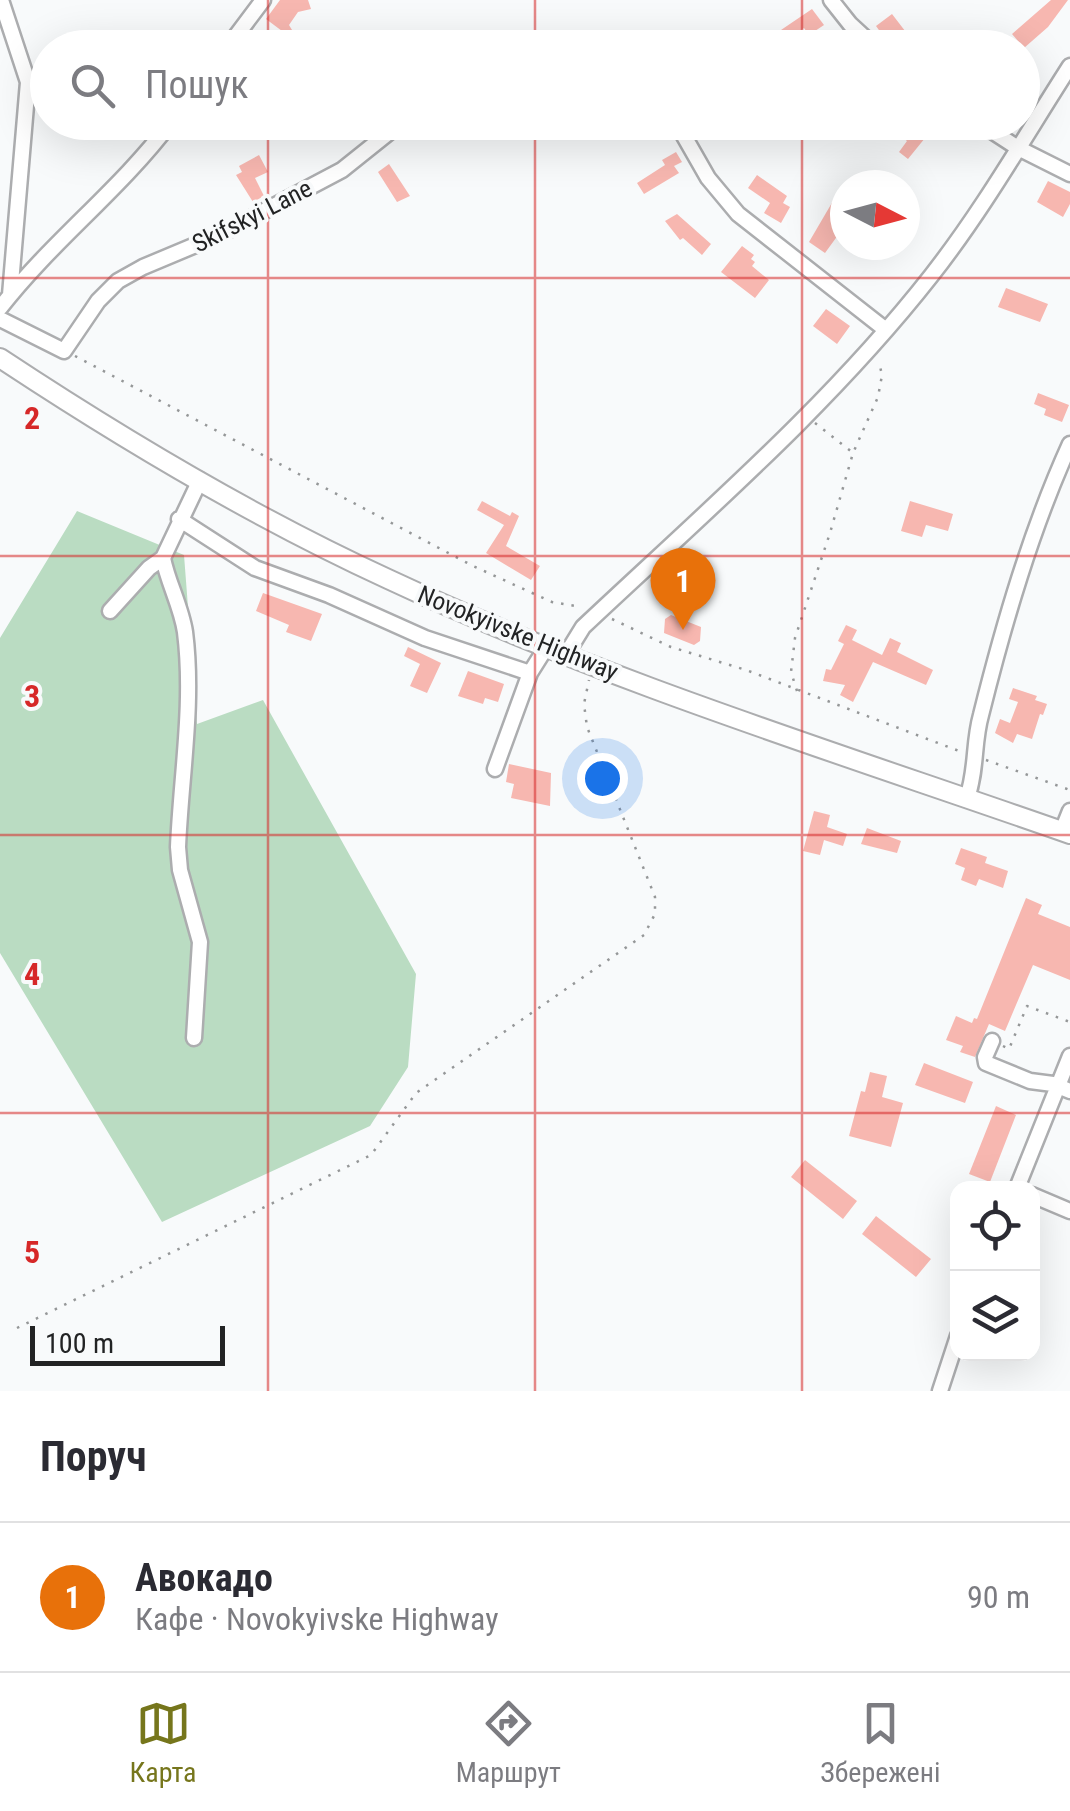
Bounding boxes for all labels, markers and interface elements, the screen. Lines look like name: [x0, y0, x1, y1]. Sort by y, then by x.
search box: [30, 30, 1040, 140]
icon: search: [65, 58, 120, 113]
text: Пошук: [145, 63, 249, 107]
north arrow: [830, 170, 920, 260]
street label: Skifskyi Lane: [187, 174, 317, 258]
text: 2: [24, 399, 40, 437]
pin: 1: [650, 548, 716, 630]
street label: Novokyivske Highway: [414, 580, 622, 686]
text: 3: [24, 677, 40, 715]
your location: [577, 753, 628, 804]
text: 4: [24, 955, 40, 993]
map controls: [950, 1181, 1040, 1361]
button: locate: [950, 1181, 1040, 1271]
text: 5: [24, 1233, 40, 1271]
button: layers: [950, 1271, 1040, 1361]
scale bar: [30, 1321, 225, 1366]
text: 100 m: [45, 1327, 114, 1360]
text: Поруч: [40, 1432, 147, 1481]
text: Авокадо: [135, 1556, 273, 1600]
text: 1: [64, 1578, 81, 1616]
text: 90 m: [967, 1578, 1030, 1616]
text: Кафе · Novokyivske Highway: [135, 1600, 499, 1638]
tab: Карта: [130, 1696, 197, 1789]
tab: Маршрут: [456, 1696, 561, 1789]
tab: Збережені: [820, 1696, 940, 1789]

